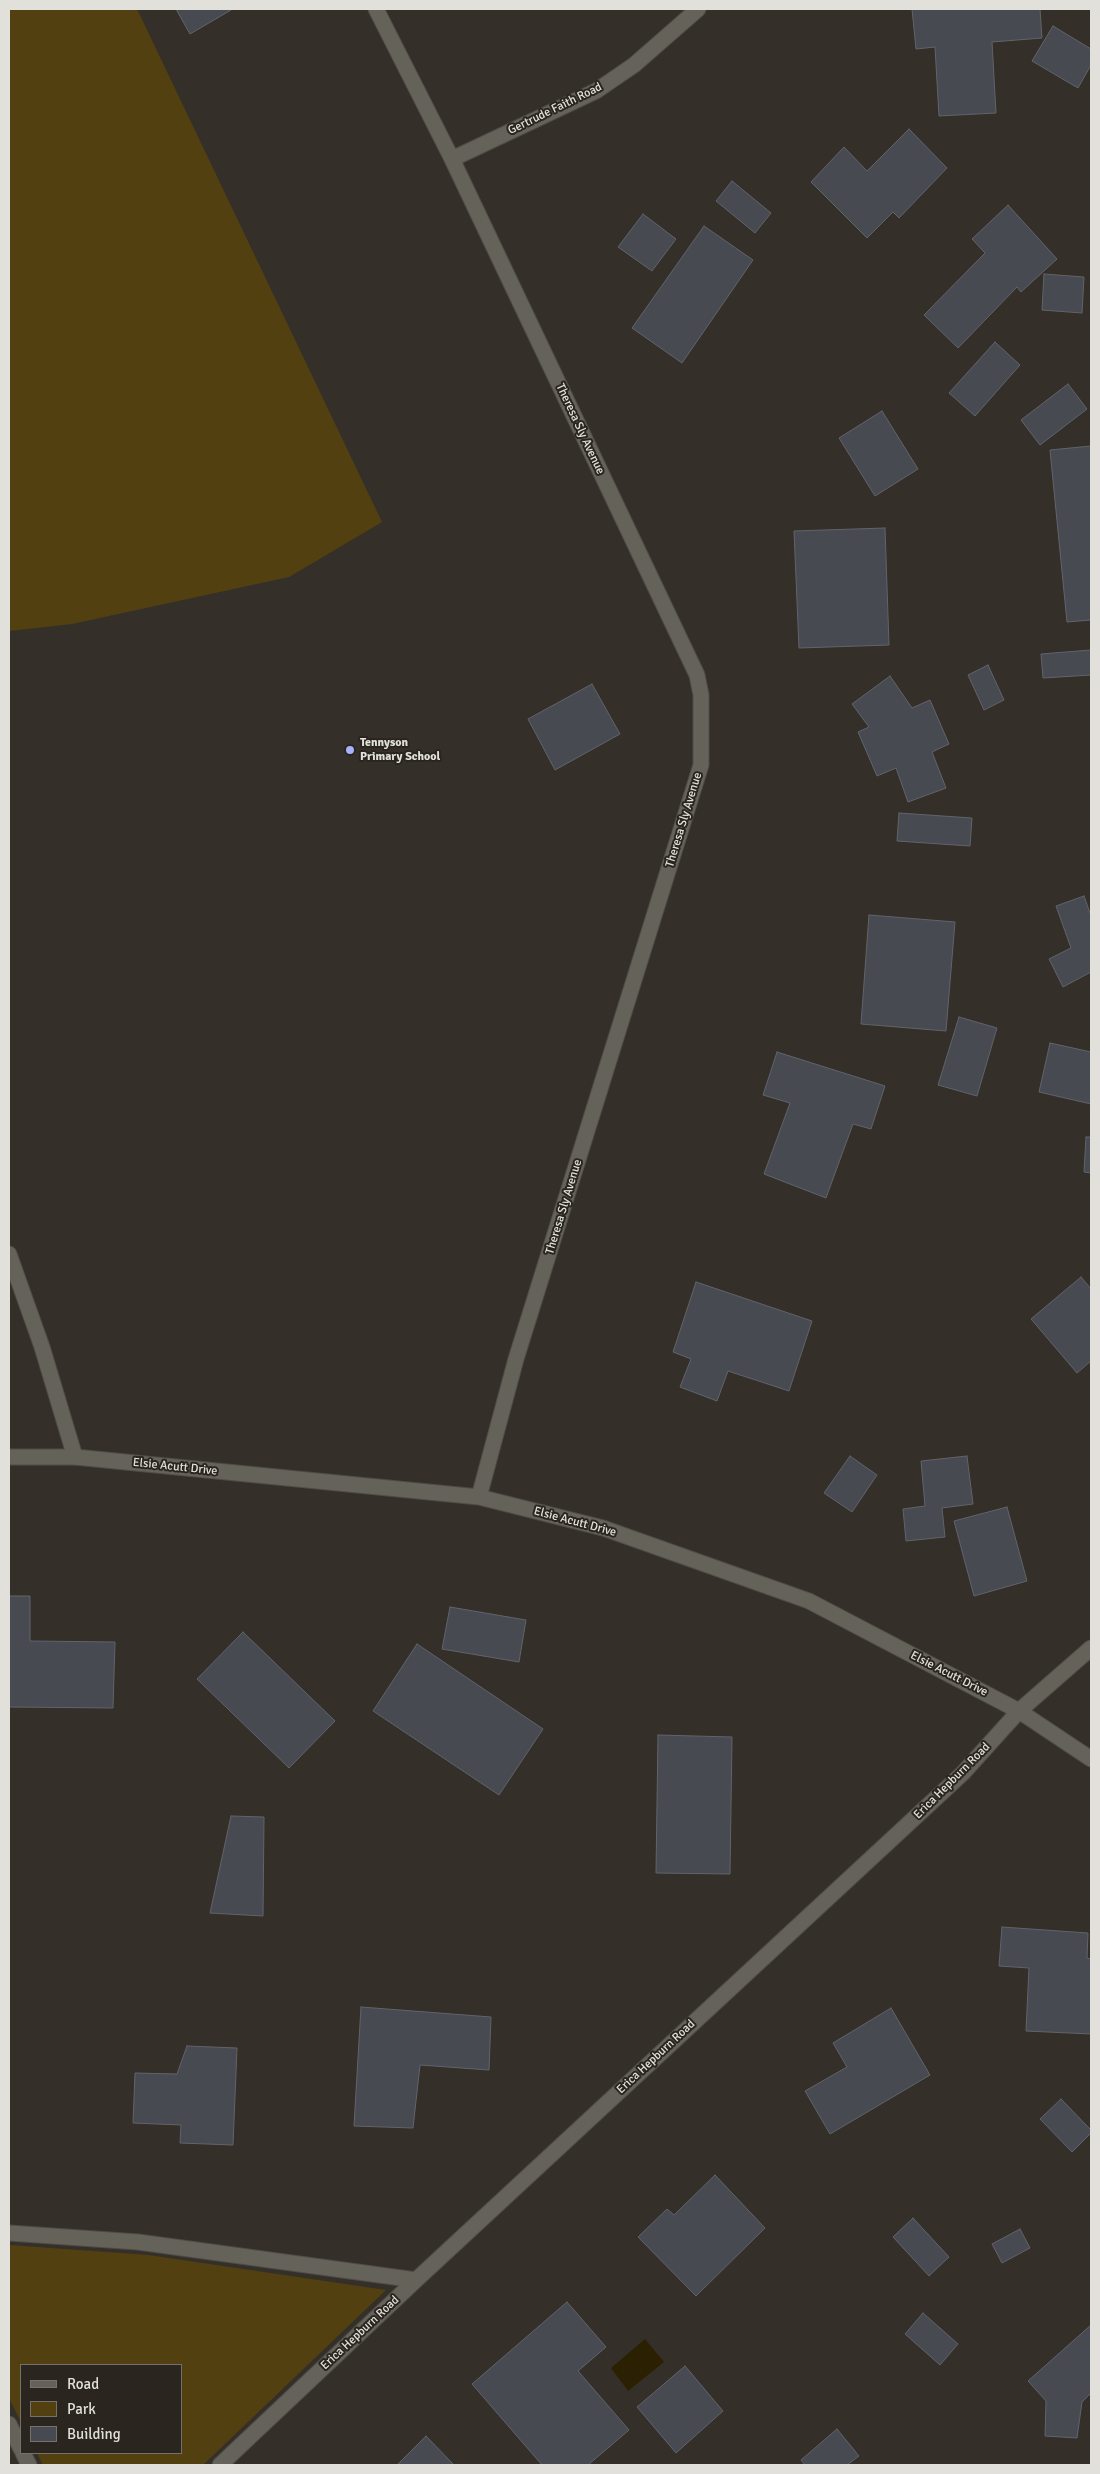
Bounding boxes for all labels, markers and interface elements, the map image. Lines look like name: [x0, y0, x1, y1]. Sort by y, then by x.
street label: Gertrude Faith Road: [506, 80, 604, 138]
street label: Theresa Sly Avenue: [553, 381, 607, 477]
place label: Tennyson Primary School: [360, 736, 440, 764]
marker: Tennyson Primary School: [344, 744, 356, 756]
street label: Theresa Sly Avenue: [663, 771, 705, 869]
street label: Theresa Sly Avenue: [543, 1158, 585, 1256]
street label: Elsie Acutt Drive: [132, 1455, 218, 1479]
street label: Elsie Acutt Drive: [532, 1504, 618, 1540]
street label: Elsie Acutt Drive: [908, 1648, 990, 1700]
street label: Erica Hepburn Road: [911, 1740, 993, 1822]
street label: Erica Hepburn Road: [614, 2017, 698, 2097]
street label: Erica Hepburn Road: [318, 2293, 402, 2373]
legend: [20, 2364, 182, 2454]
text: Road: [67, 2375, 99, 2393]
text: Park: [67, 2400, 96, 2418]
text: Building: [67, 2425, 121, 2443]

